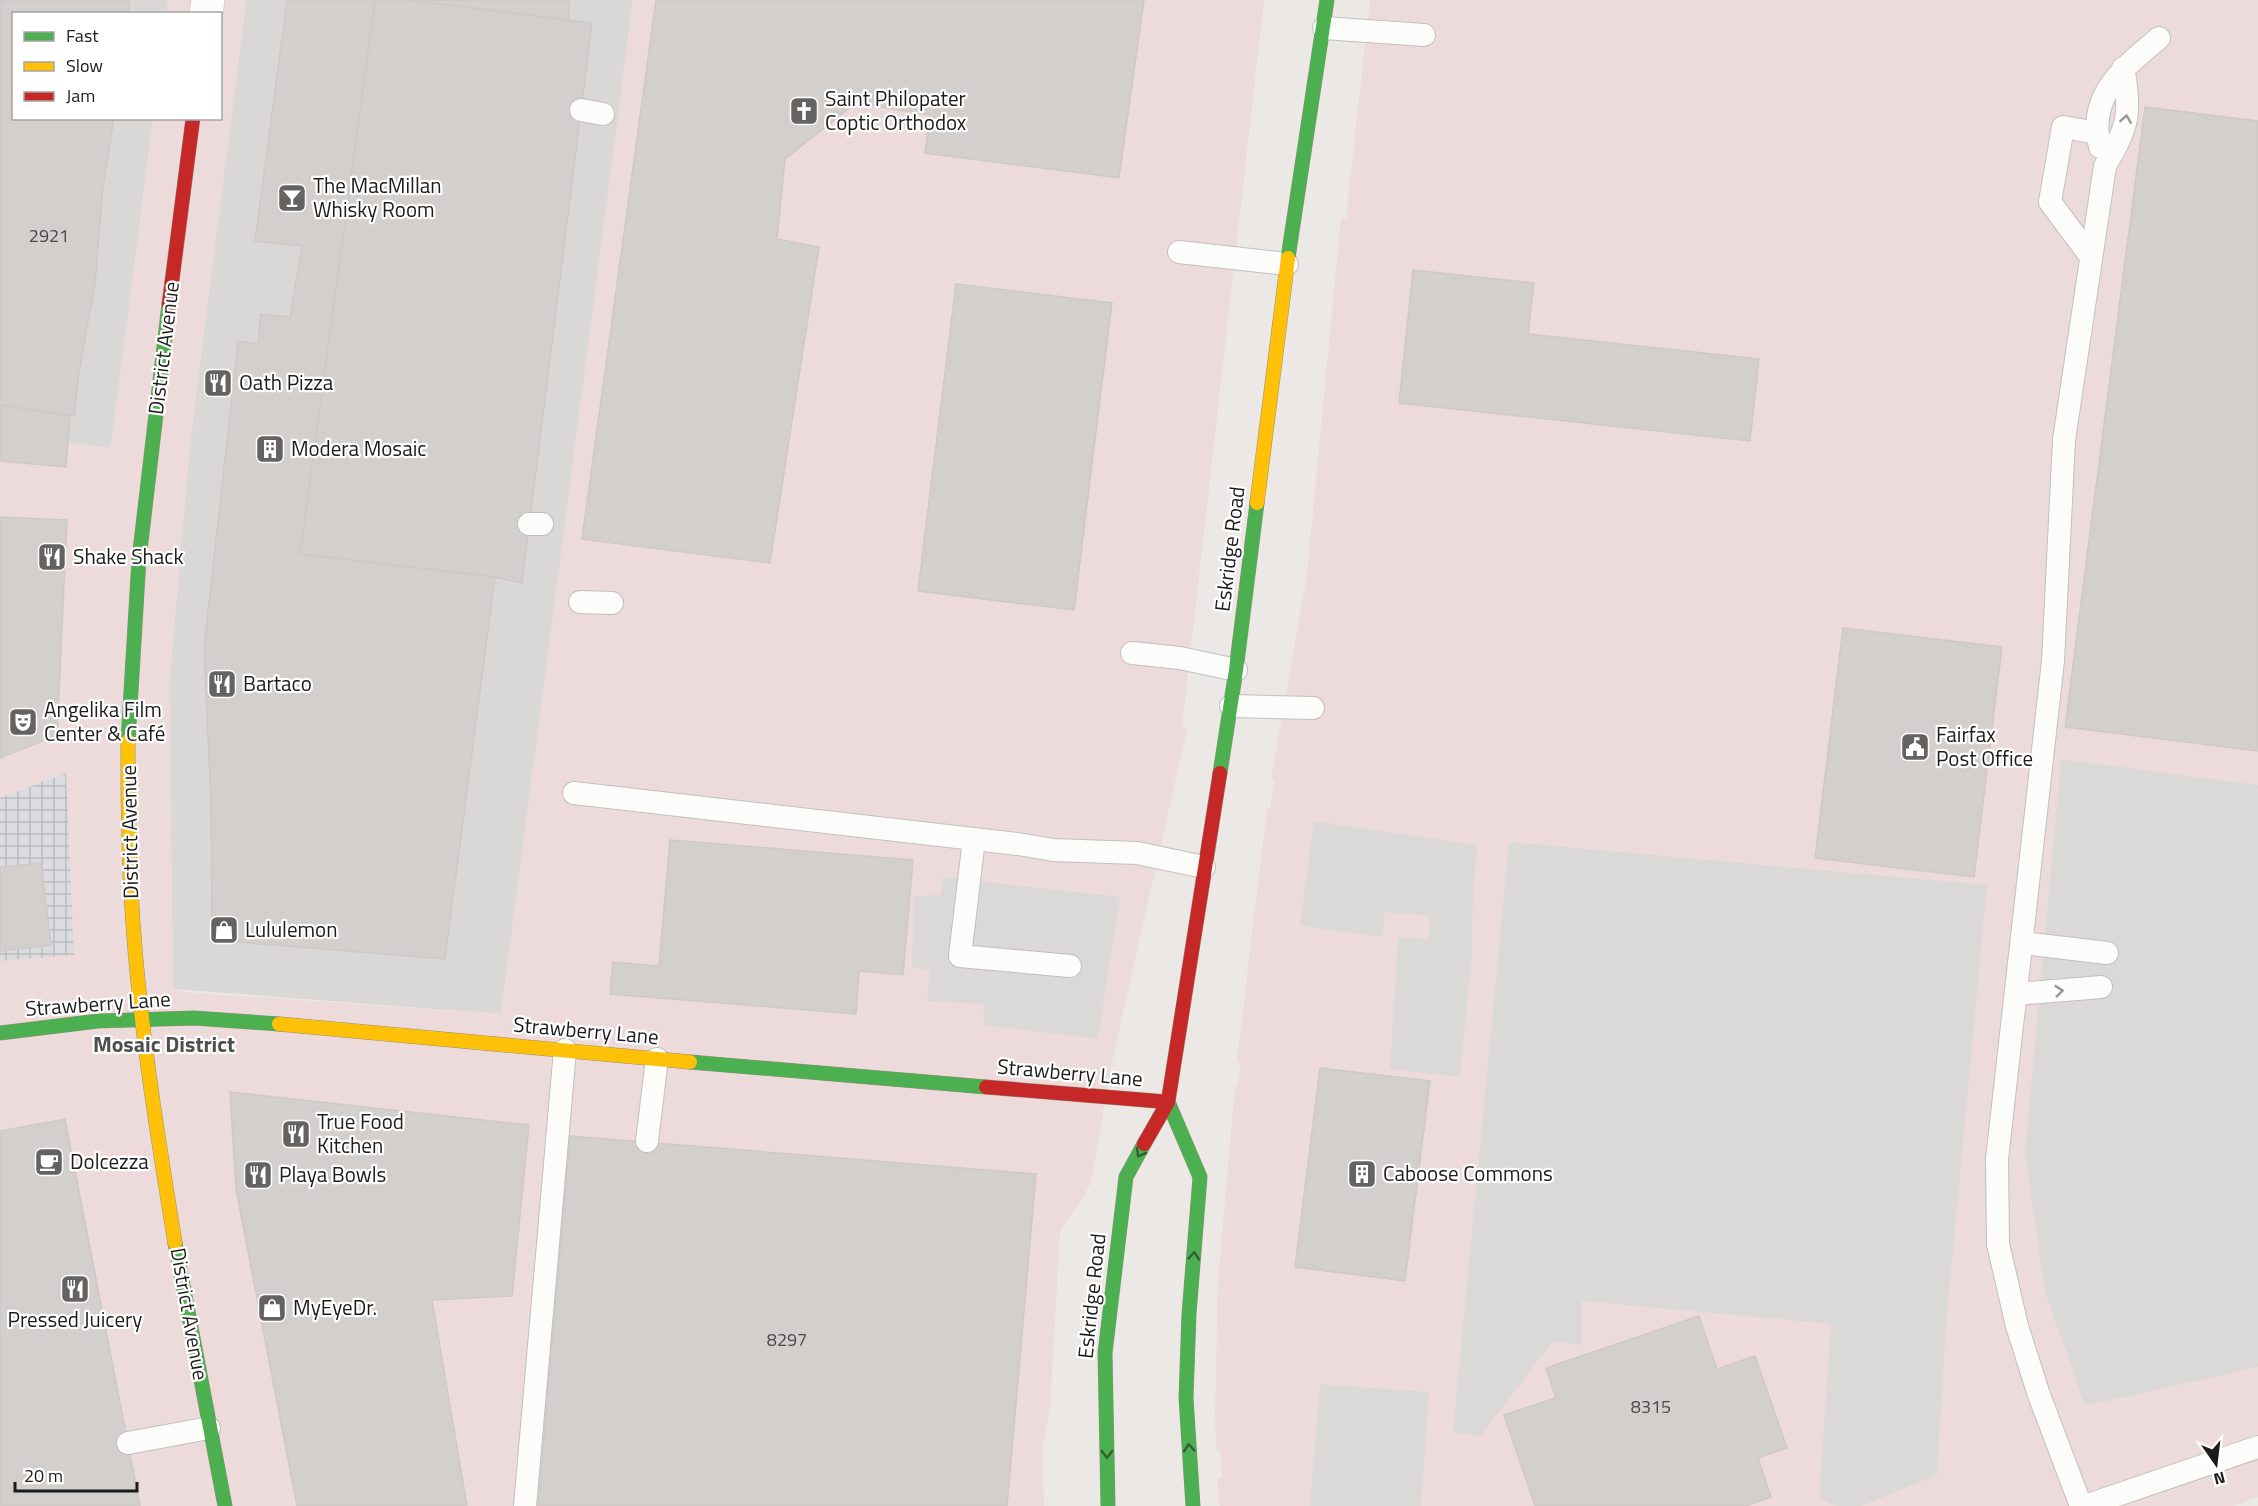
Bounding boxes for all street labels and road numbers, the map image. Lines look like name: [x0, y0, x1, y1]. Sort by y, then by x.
street label: District Avenue: [139, 279, 187, 416]
street label: Eskridge Road: [1205, 484, 1253, 613]
street label: District Avenue: [112, 765, 146, 899]
street label: Strawberry Lane: [24, 982, 172, 1024]
street label: Strawberry Lane: [512, 1008, 660, 1052]
street label: Strawberry Lane: [996, 1050, 1144, 1094]
street label: Eskridge Road: [1069, 1232, 1113, 1360]
street label: District Avenue: [163, 1245, 217, 1383]

